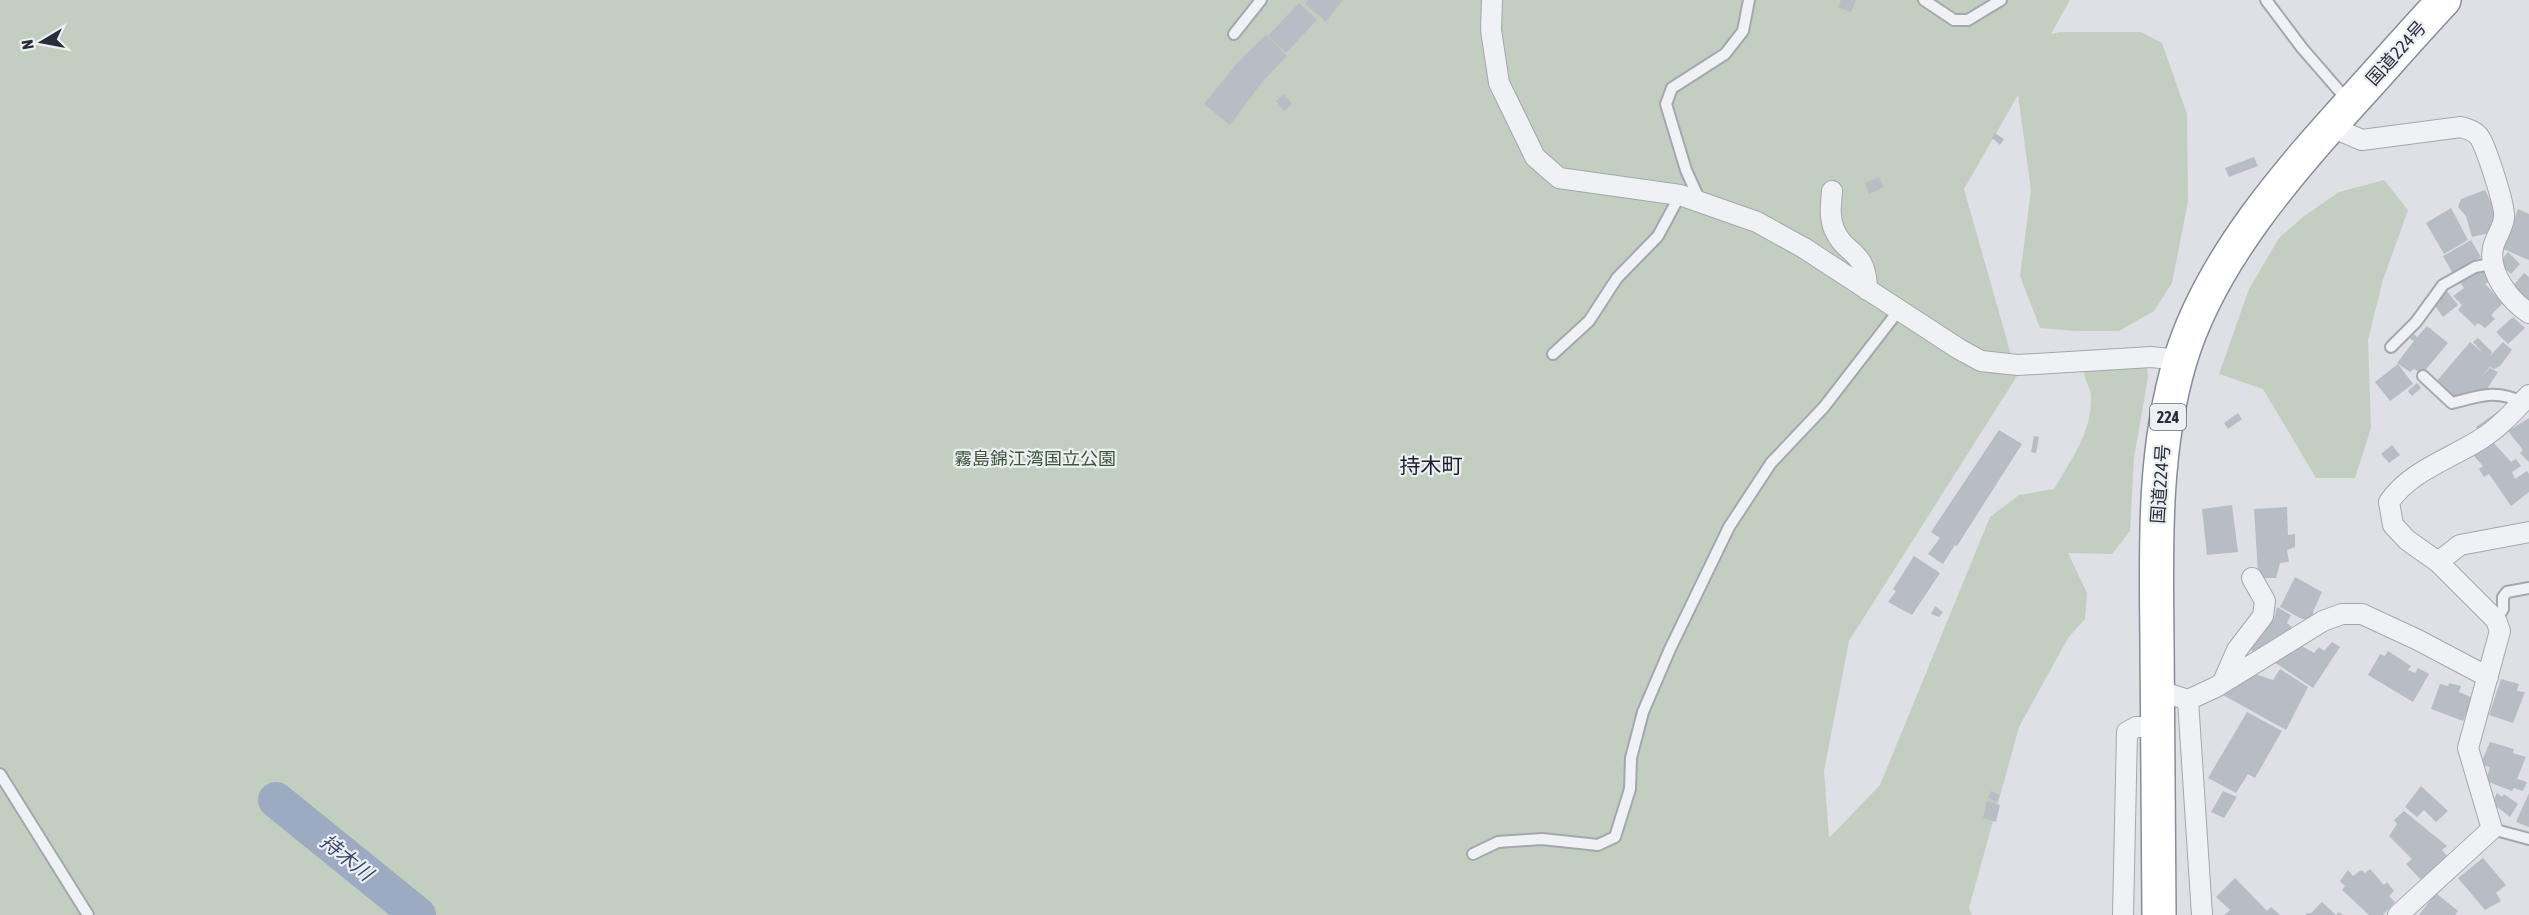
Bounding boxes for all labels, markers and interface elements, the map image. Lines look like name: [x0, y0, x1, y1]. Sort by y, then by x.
north arrow: [12, 12, 72, 72]
street label: 国道224号: [2362, 16, 2430, 90]
text: N: [18, 38, 37, 51]
road number: 224: [2150, 404, 2186, 430]
street label: 国道224号: [2147, 444, 2173, 524]
park label: 霧島錦江湾国立公園: [954, 448, 1116, 469]
district label: 持木町: [1400, 453, 1463, 477]
water label: 持木川: [316, 829, 379, 886]

